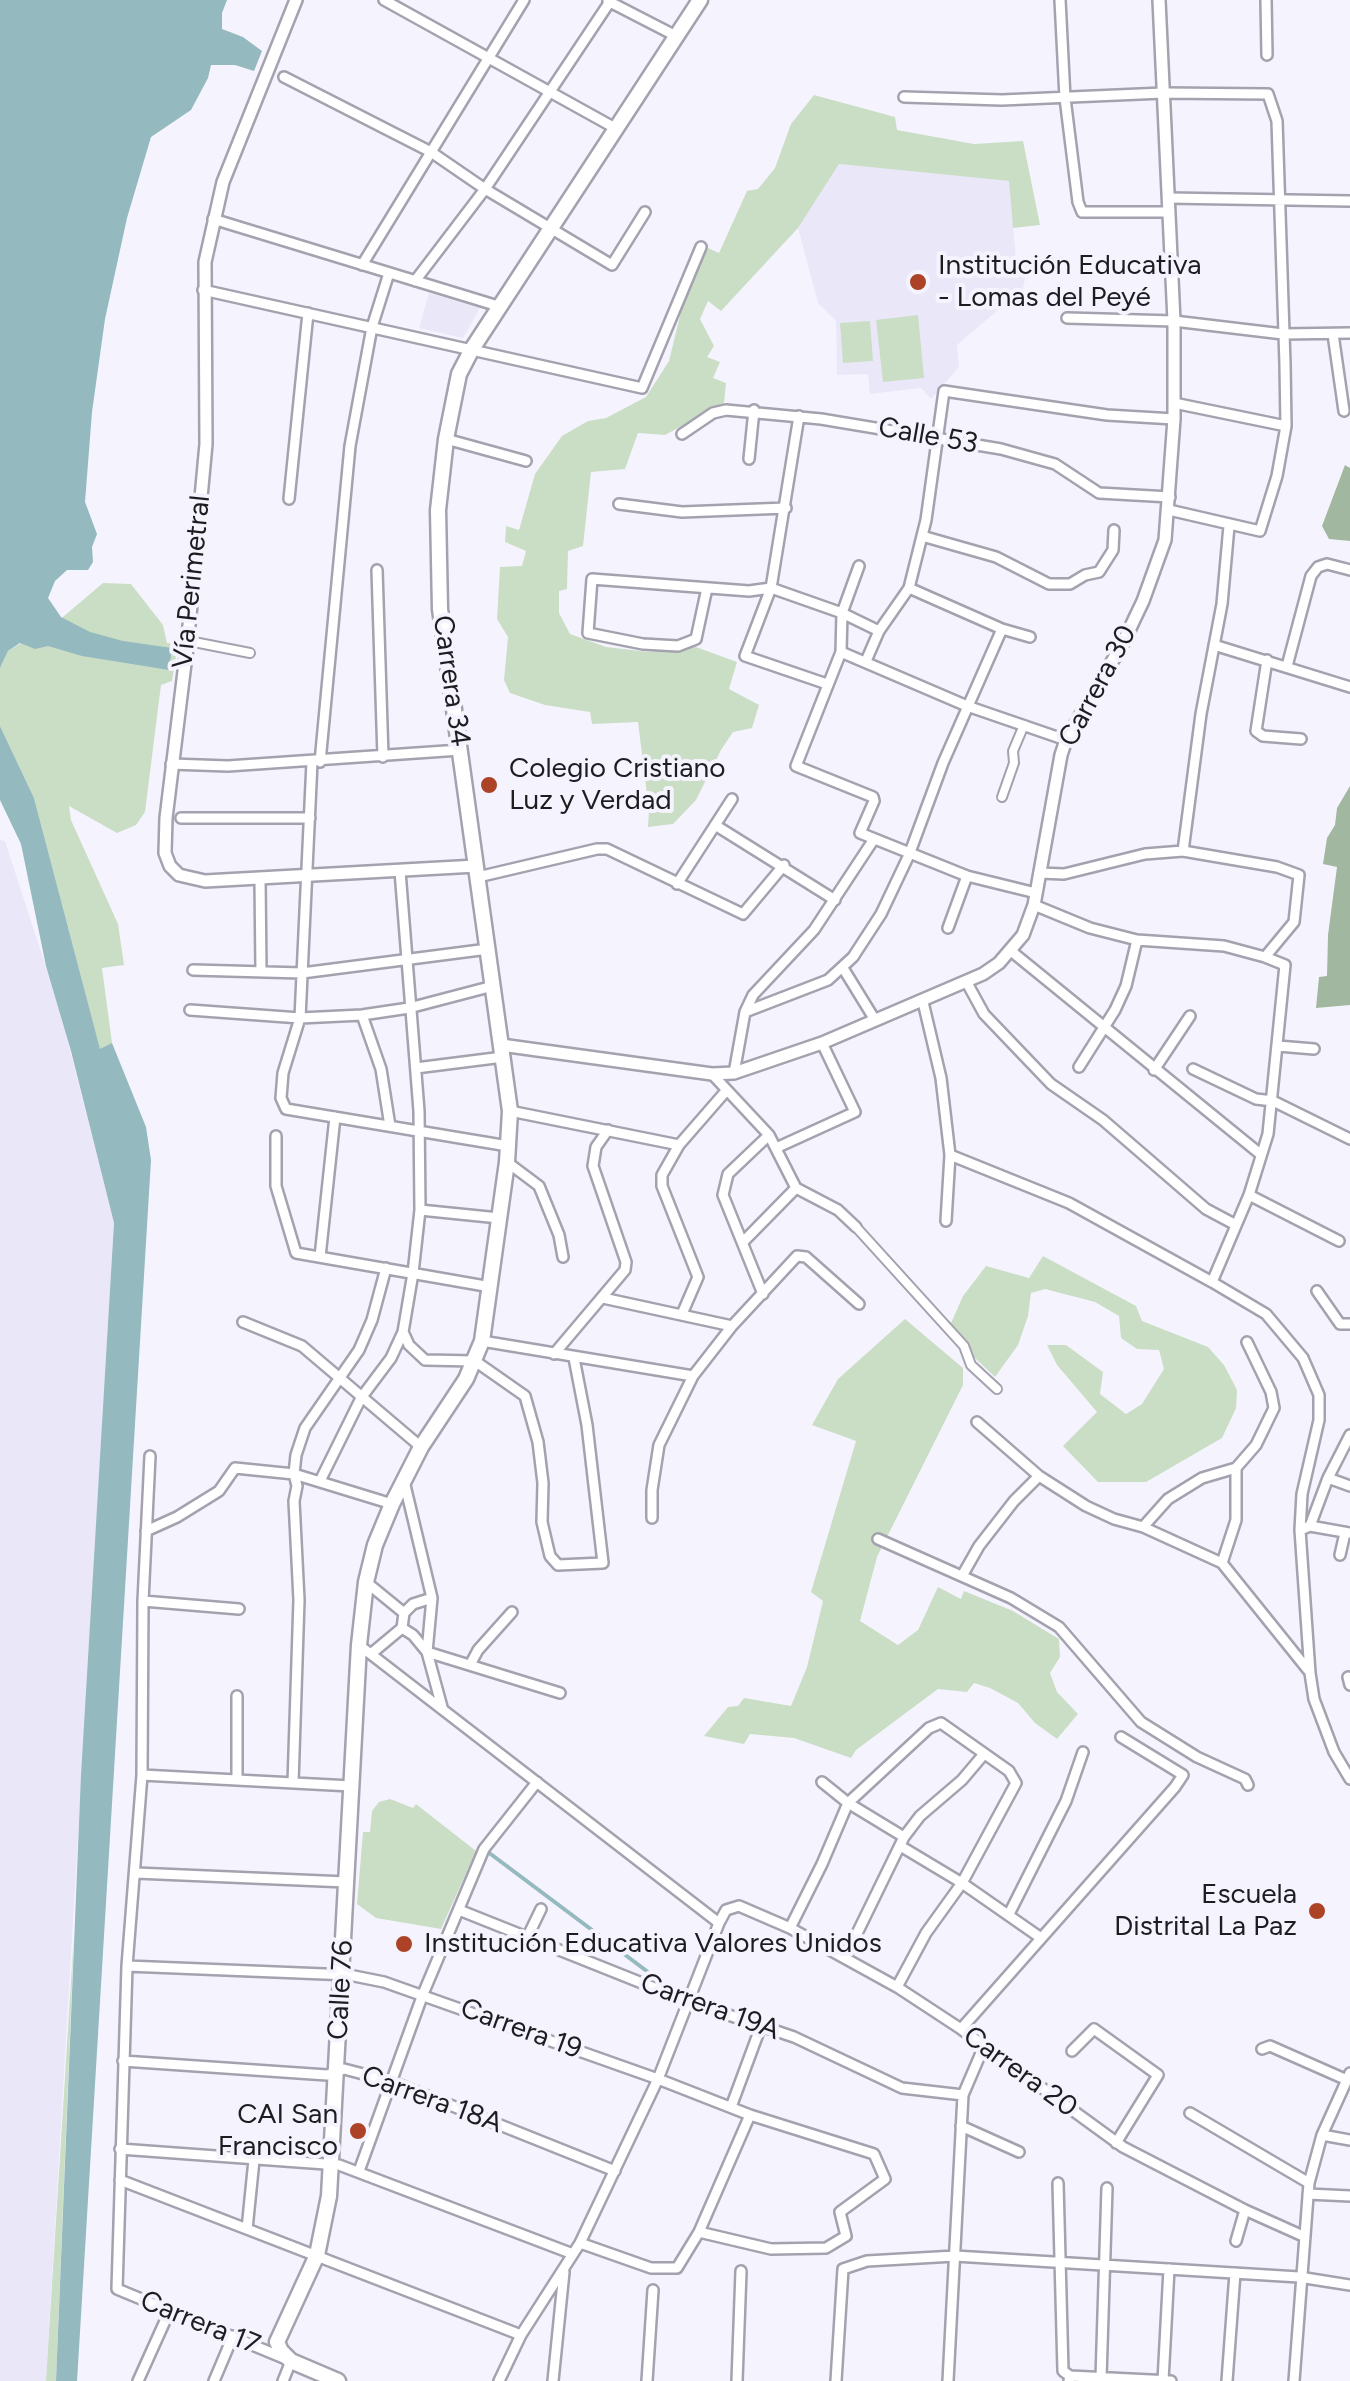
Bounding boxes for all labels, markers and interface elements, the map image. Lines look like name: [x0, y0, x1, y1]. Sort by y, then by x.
place label: Institución Educativa - Lomas del Peyé: [938, 249, 1202, 315]
marker: Institución Educativa - Lomas del Peyé: [907, 271, 929, 293]
street label: Calle 53: [876, 411, 980, 461]
street label: Vía Perimetral: [166, 494, 218, 670]
street label: Carrera 34: [425, 613, 477, 749]
street label: Carrera 30: [1052, 620, 1144, 752]
place label: Colegio Cristiano Luz y Verdad: [509, 752, 725, 818]
marker: Colegio Cristiano Luz y Verdad: [478, 774, 500, 796]
place label: Escuela Distrital La Paz: [1114, 1878, 1297, 1944]
marker: Escuela Distrital La Paz: [1306, 1900, 1328, 1922]
place label: Institución Educativa Valores Unidos: [424, 1927, 882, 1961]
marker: Institución Educativa Valores Unidos: [393, 1933, 415, 1955]
street label: Calle 76: [322, 1939, 360, 2041]
street label: Carrera 19A: [636, 1966, 784, 2048]
street label: Carrera 19: [456, 1992, 586, 2066]
street label: Carrera 20: [956, 2019, 1084, 2125]
street label: Carrera 18A: [357, 2059, 507, 2141]
place label: CAI San Francisco: [218, 2098, 338, 2164]
marker: CAI San Francisco: [347, 2120, 369, 2142]
street label: Carrera 17: [135, 2284, 265, 2362]

